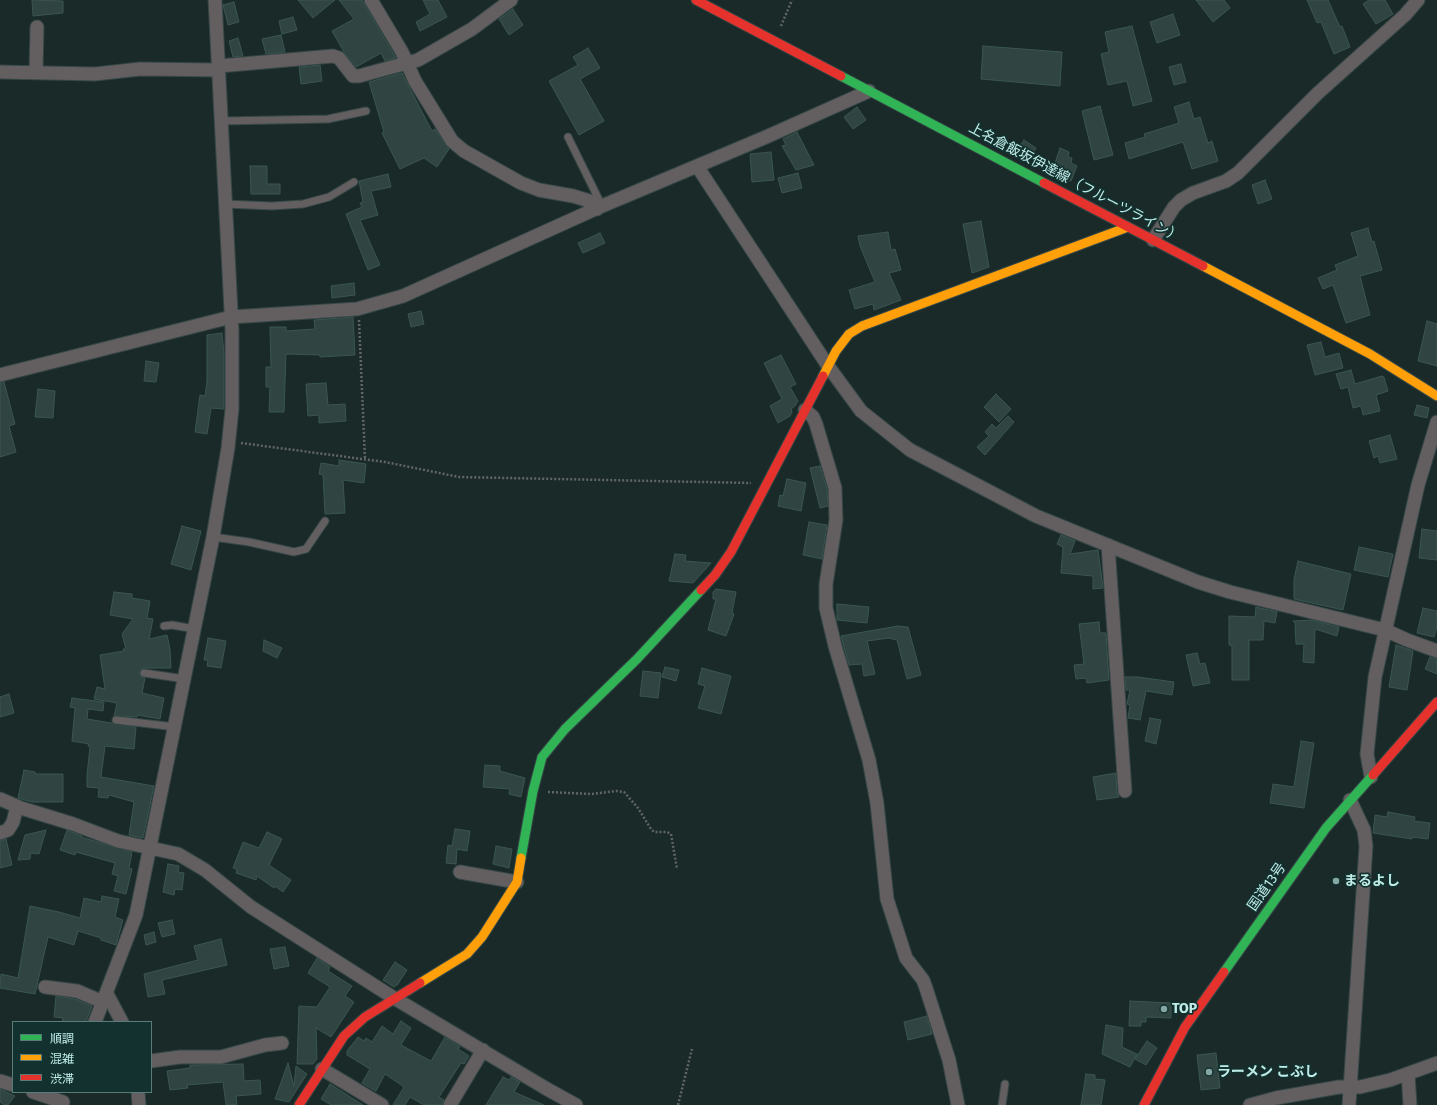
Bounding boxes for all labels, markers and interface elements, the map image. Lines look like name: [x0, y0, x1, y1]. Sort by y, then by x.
street label: 上名倉飯坂伊達線（フルーツライン）: [966, 120, 1184, 246]
street label: 国道13号: [1244, 860, 1290, 914]
place label: まるよし: [1344, 873, 1400, 889]
marker: まるよし: [1331, 876, 1341, 886]
place label: TOP: [1172, 1001, 1197, 1017]
marker: TOP: [1159, 1004, 1169, 1014]
legend: [12, 1021, 152, 1093]
text: 順調: [50, 1032, 74, 1046]
text: 混雑: [50, 1052, 74, 1066]
place label: ラーメン こぶし: [1217, 1064, 1318, 1080]
marker: ラーメン こぶし: [1204, 1067, 1214, 1077]
text: 渋滞: [50, 1072, 74, 1086]

